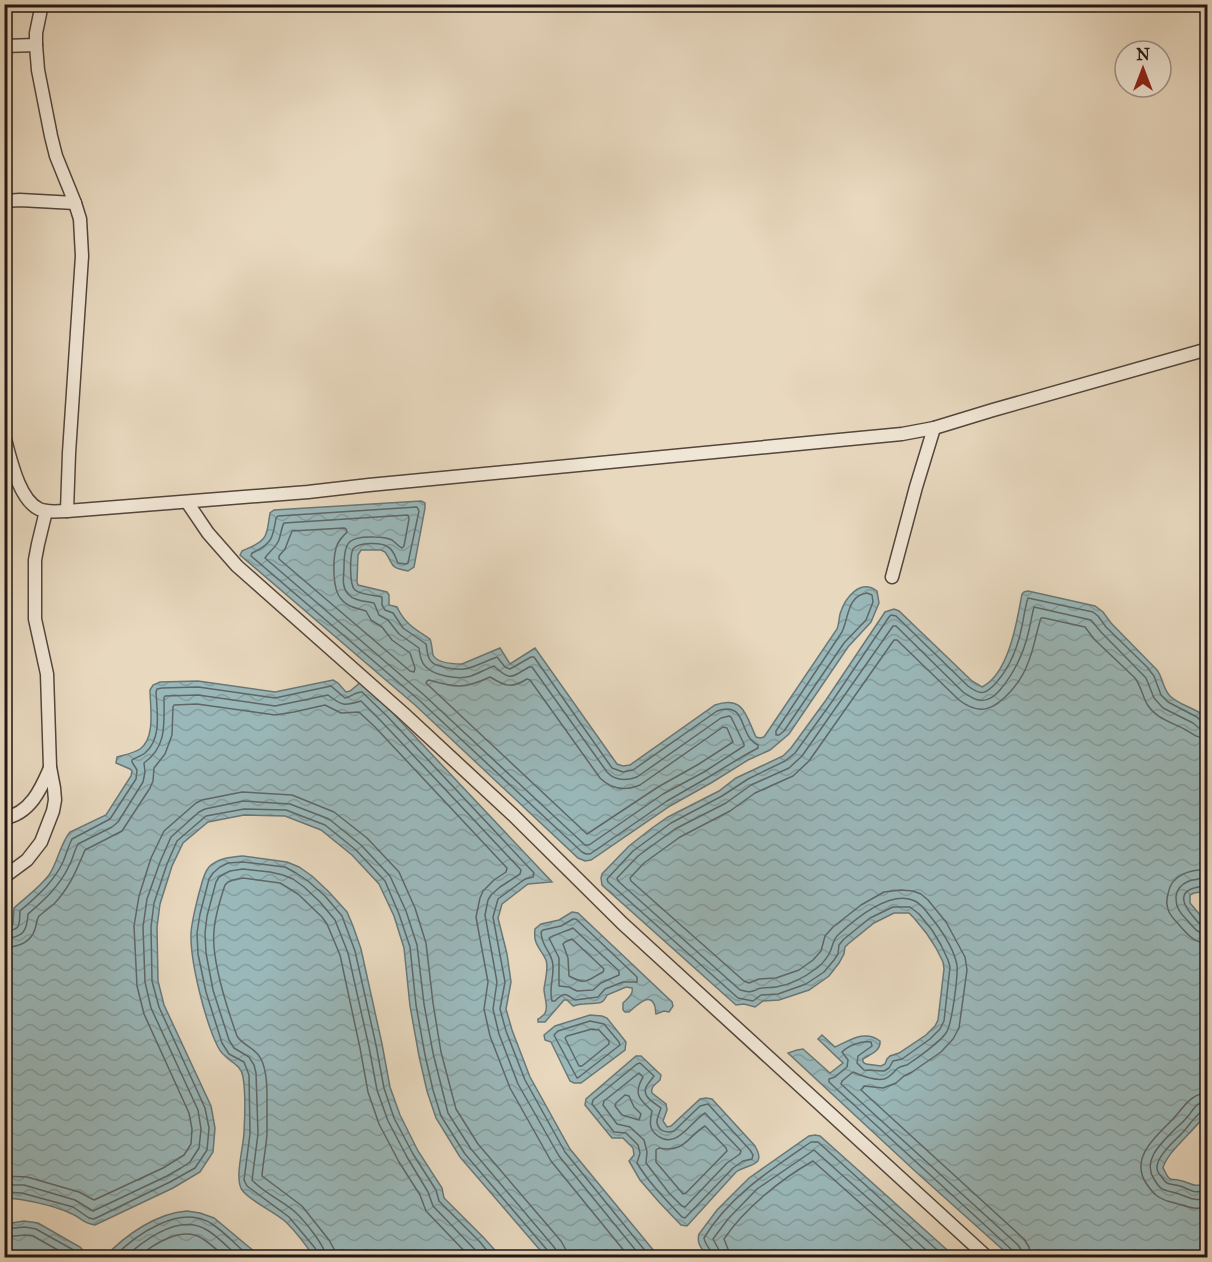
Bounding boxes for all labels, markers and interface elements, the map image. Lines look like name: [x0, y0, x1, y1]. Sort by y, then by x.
north arrow: [1113, 39, 1173, 99]
text: N: [1136, 45, 1150, 64]

